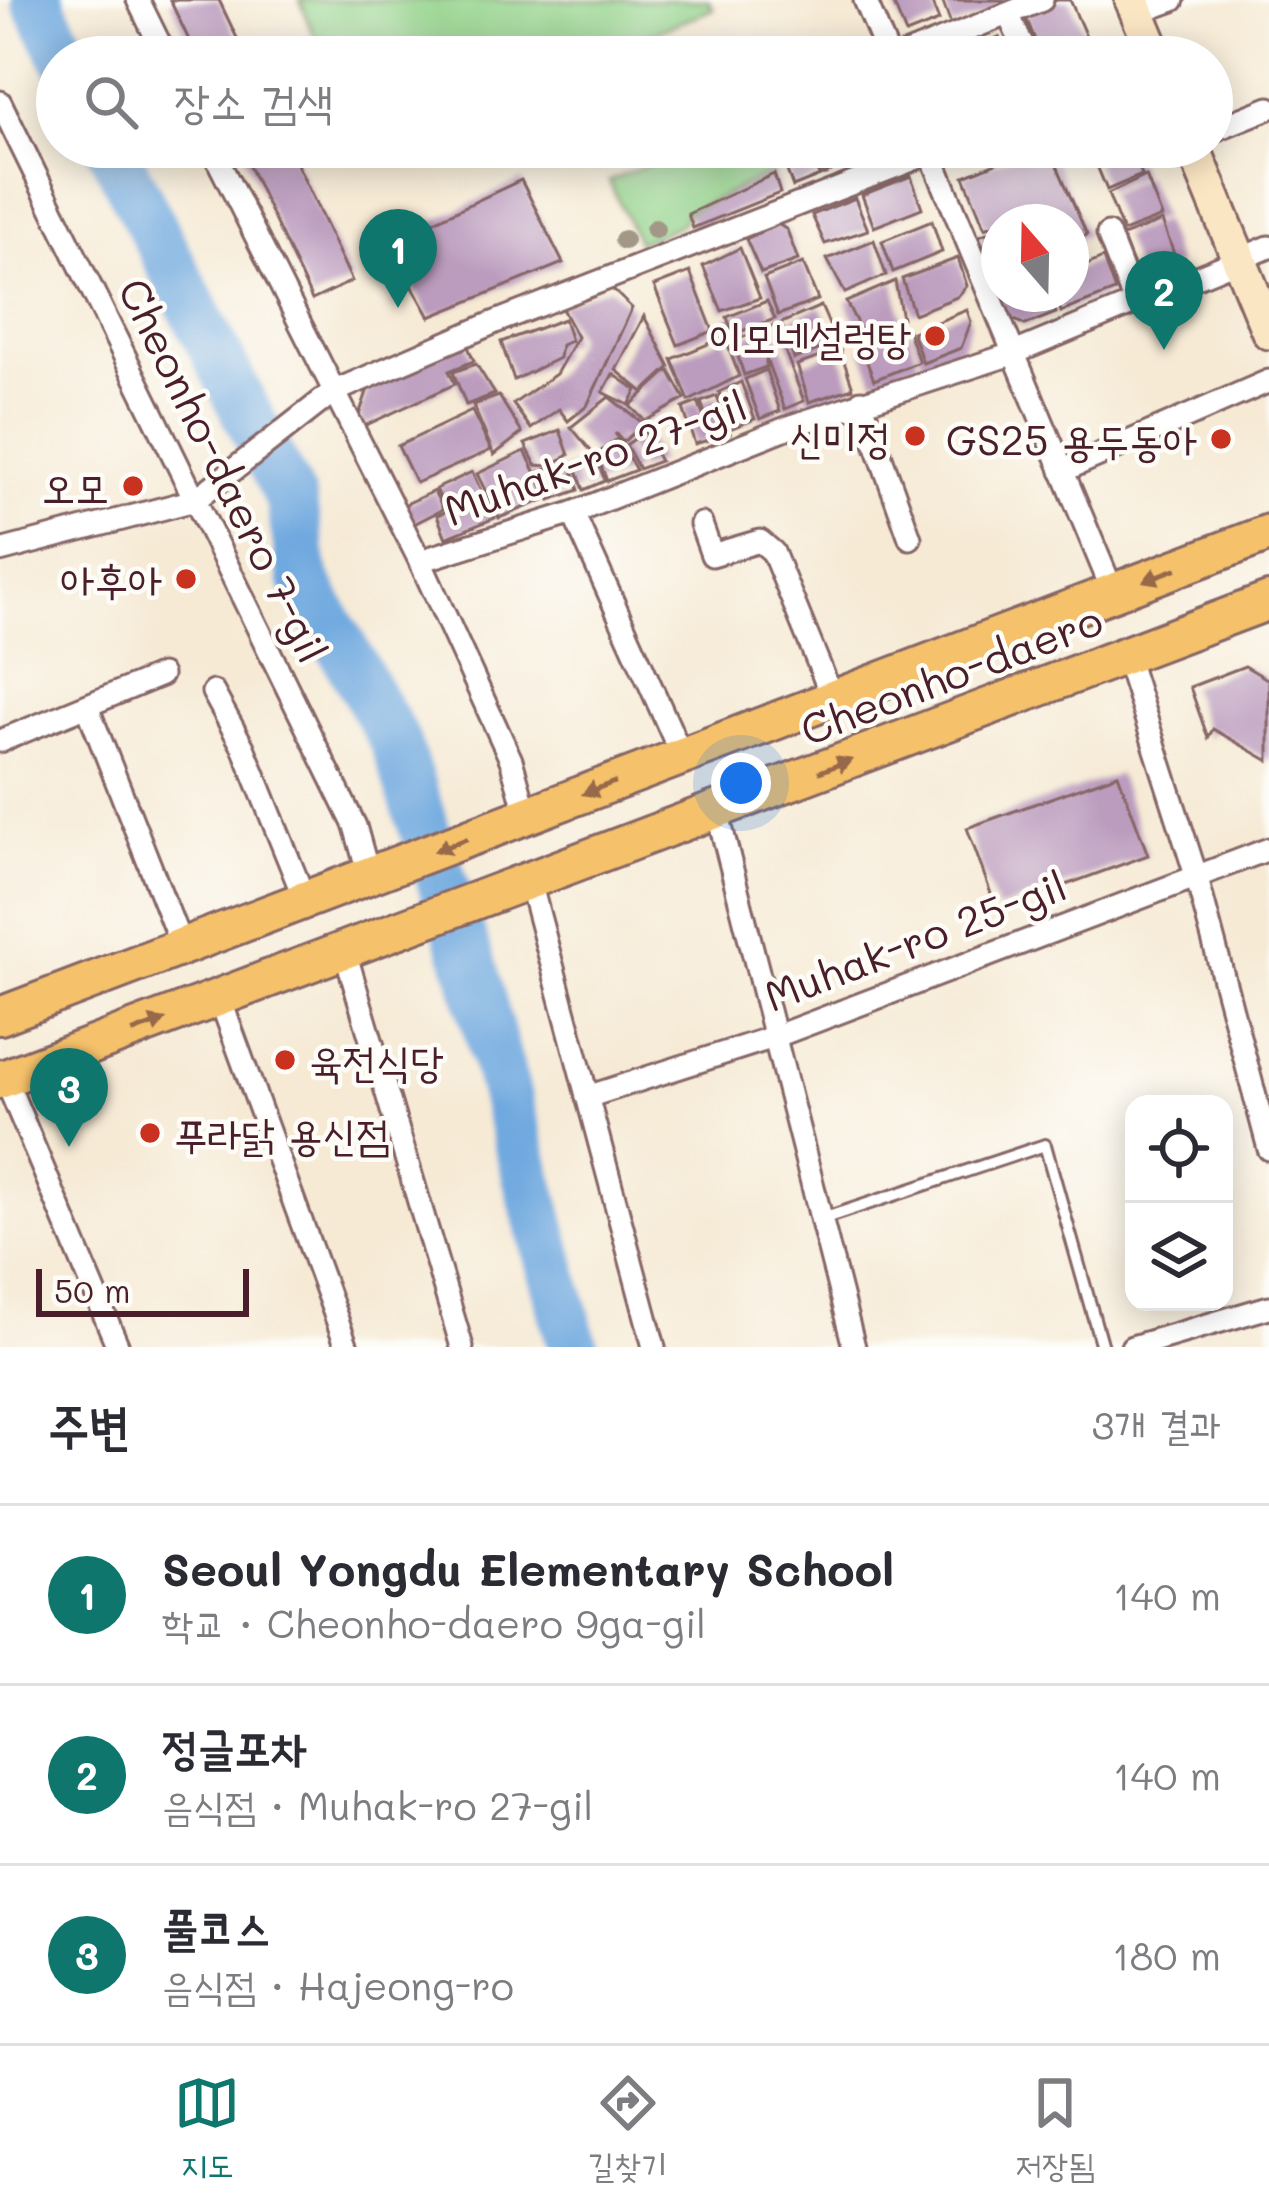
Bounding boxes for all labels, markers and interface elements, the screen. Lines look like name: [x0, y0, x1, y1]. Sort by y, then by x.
search box: [36, 36, 1233, 168]
icon: search: [78, 69, 144, 135]
text: 장소 검색: [174, 71, 333, 129]
north arrow: [981, 204, 1089, 312]
pin: 1: [359, 209, 437, 308]
pin: 2: [1125, 251, 1203, 350]
street label: Cheonho-daero 7-gil: [107, 269, 341, 671]
place label: 이모네설렁탕: [708, 309, 911, 364]
marker: 이모네설렁탕: [922, 323, 948, 349]
street label: Muhak-ro 27-gil: [436, 377, 754, 537]
place label: 신미정: [790, 409, 891, 464]
place label: GS25 용두동아: [946, 412, 1197, 467]
marker: 신미정: [902, 423, 928, 449]
marker: GS25 용두동아: [1208, 426, 1234, 452]
place label: 오모: [41, 459, 109, 514]
marker: 오모: [120, 473, 146, 499]
place label: 아후아: [61, 552, 162, 607]
marker: 아후아: [173, 566, 199, 592]
one-way arrow: [1141, 566, 1177, 585]
street label: Cheonho-daero: [792, 591, 1110, 757]
your location: [711, 753, 771, 813]
one-way arrow: [818, 755, 854, 774]
one-way arrow: [580, 780, 616, 799]
one-way arrow: [433, 836, 469, 855]
street label: Muhak-ro 25-gil: [756, 857, 1074, 1023]
one-way arrow: [131, 1016, 167, 1035]
place label: 육전식당: [309, 1033, 444, 1088]
marker: 육전식당: [272, 1047, 298, 1073]
pin: 3: [30, 1048, 108, 1147]
map controls: [1125, 1095, 1233, 1311]
button: locate: [1125, 1095, 1233, 1203]
place label: 푸라닭 용신점: [174, 1106, 390, 1161]
marker: 푸라닭 용신점: [137, 1120, 163, 1146]
button: layers: [1125, 1203, 1233, 1311]
scale bar: [36, 1263, 249, 1316]
text: 50 m: [54, 1268, 130, 1311]
text: 주변: [48, 1390, 130, 1457]
text: 3개 결과: [1092, 1398, 1221, 1449]
text: Seoul Yongdu Elementary School: [162, 1539, 894, 1597]
text: 1: [78, 1569, 96, 1620]
text: 140 m: [1113, 1569, 1221, 1620]
text: 학교 · Cheonho-daero 9ga-gil: [162, 1597, 706, 1648]
text: 정글포차: [162, 1717, 307, 1775]
text: 2: [76, 1749, 98, 1800]
text: 140 m: [1113, 1749, 1221, 1800]
text: 음식점 · Muhak-ro 27-gil: [162, 1779, 593, 1830]
text: 풀코스: [162, 1897, 271, 1955]
text: 3: [75, 1929, 99, 1980]
text: 180 m: [1112, 1929, 1221, 1980]
text: 음식점 · Hajeong-ro: [162, 1959, 514, 2010]
tab: 지도: [174, 2070, 240, 2188]
tab: 길찾기: [588, 2070, 667, 2188]
tab: 저장됨: [1015, 2070, 1095, 2188]

